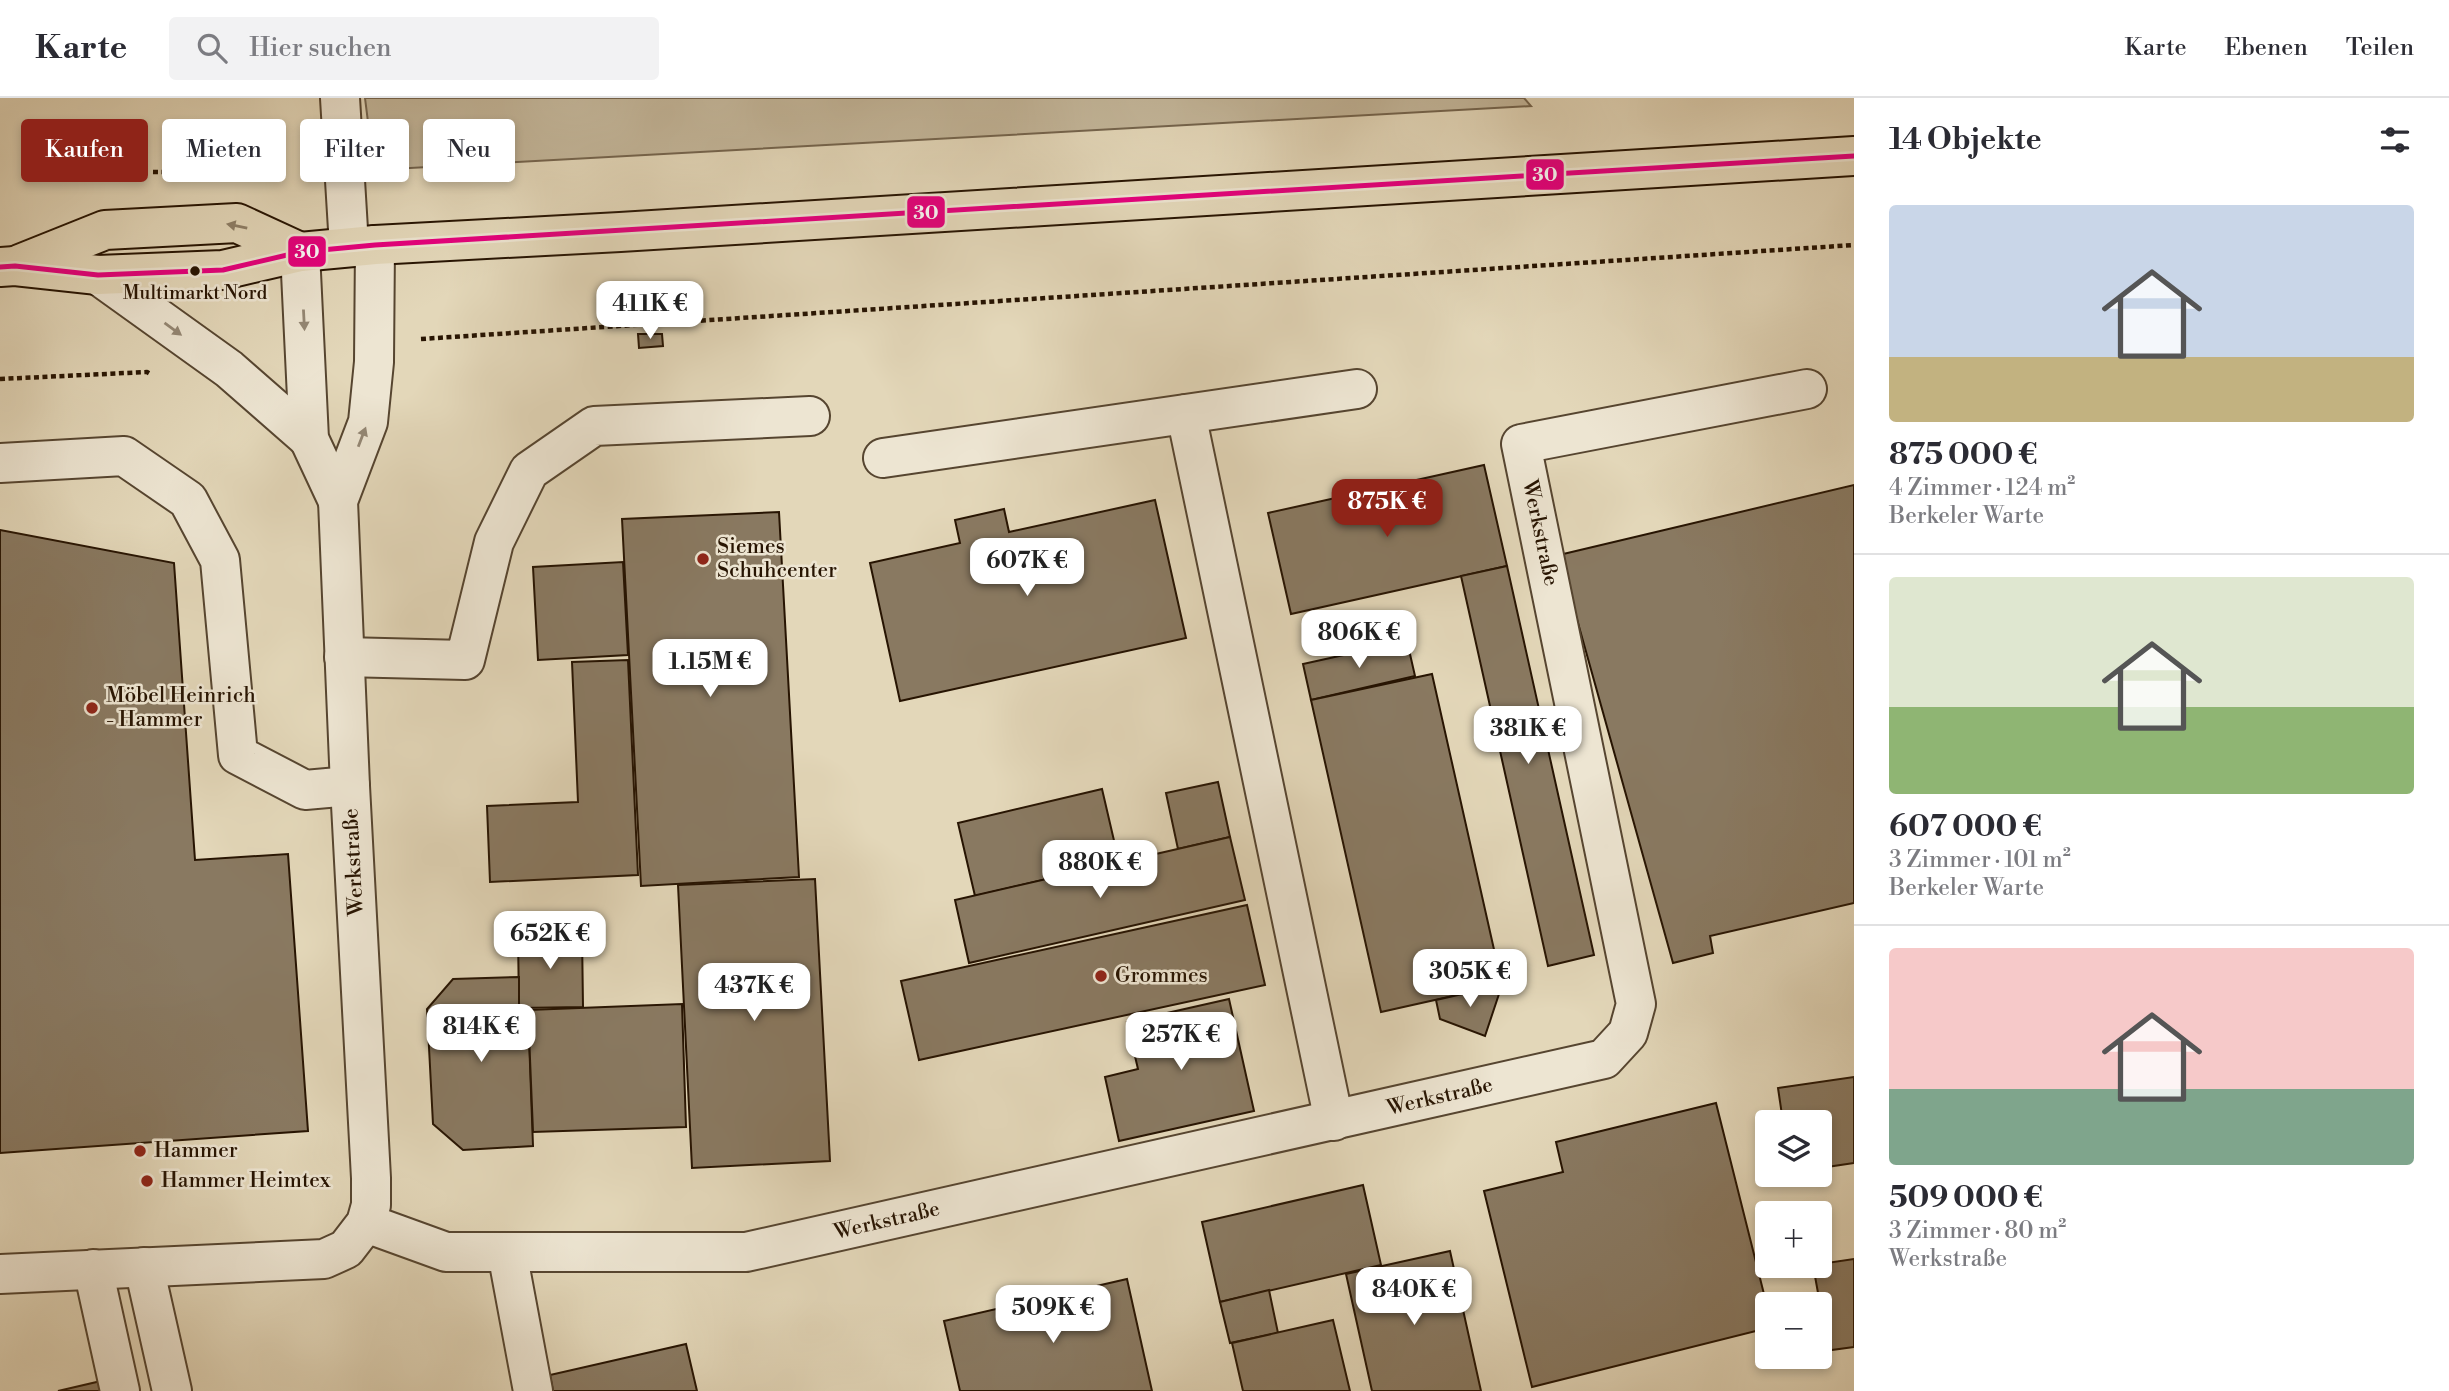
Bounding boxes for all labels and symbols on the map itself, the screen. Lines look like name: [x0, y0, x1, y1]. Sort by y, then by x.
line badge: 30: [1525, 158, 1565, 191]
text: 30: [1532, 163, 1558, 187]
line badge: 30: [906, 195, 946, 229]
text: 30: [913, 201, 939, 225]
one-way arrow: [226, 220, 248, 231]
line badge: 30: [287, 235, 327, 268]
text: 30: [294, 240, 320, 264]
marker: Multimarkt Nord: [188, 264, 202, 278]
place label: Multimarkt Nord: [123, 281, 267, 305]
pin: 411K €: [593, 282, 707, 341]
one-way arrow: [299, 309, 310, 331]
one-way arrow: [164, 322, 183, 336]
one-way arrow: [357, 426, 368, 447]
street label: Werkstraße: [1516, 477, 1564, 588]
pin: 875K €: [1330, 480, 1444, 539]
place label: Siemes Schuhcenter: [717, 534, 837, 584]
pin: 607K €: [970, 538, 1084, 598]
marker: Siemes Schuhcenter: [695, 551, 711, 567]
pin: 806K €: [1302, 610, 1416, 670]
pin: 1.15M €: [645, 640, 775, 699]
place label: Möbel Heinrich - Hammer: [106, 683, 256, 733]
marker: Möbel Heinrich - Hammer: [84, 700, 100, 716]
pin: 381K €: [1471, 706, 1585, 766]
street label: Werkstraße: [338, 808, 370, 917]
pin: 880K €: [1043, 840, 1157, 900]
pin: 652K €: [493, 912, 607, 971]
pin: 305K €: [1413, 950, 1527, 1009]
place label: Grommes: [1115, 963, 1208, 989]
pin: 437K €: [697, 964, 811, 1023]
marker: Grommes: [1093, 968, 1109, 984]
pin: 814K €: [424, 1004, 538, 1064]
pin: 257K €: [1124, 1012, 1238, 1072]
street label: Werkstraße: [1384, 1072, 1495, 1122]
place label: Hammer: [154, 1138, 238, 1164]
marker: Hammer: [132, 1143, 148, 1159]
place label: Hammer Heimtex: [161, 1168, 331, 1194]
marker: Hammer Heimtex: [139, 1173, 155, 1189]
street label: Werkstraße: [831, 1196, 942, 1246]
pin: 840K €: [1357, 1268, 1471, 1327]
pin: 509K €: [996, 1286, 1110, 1345]

